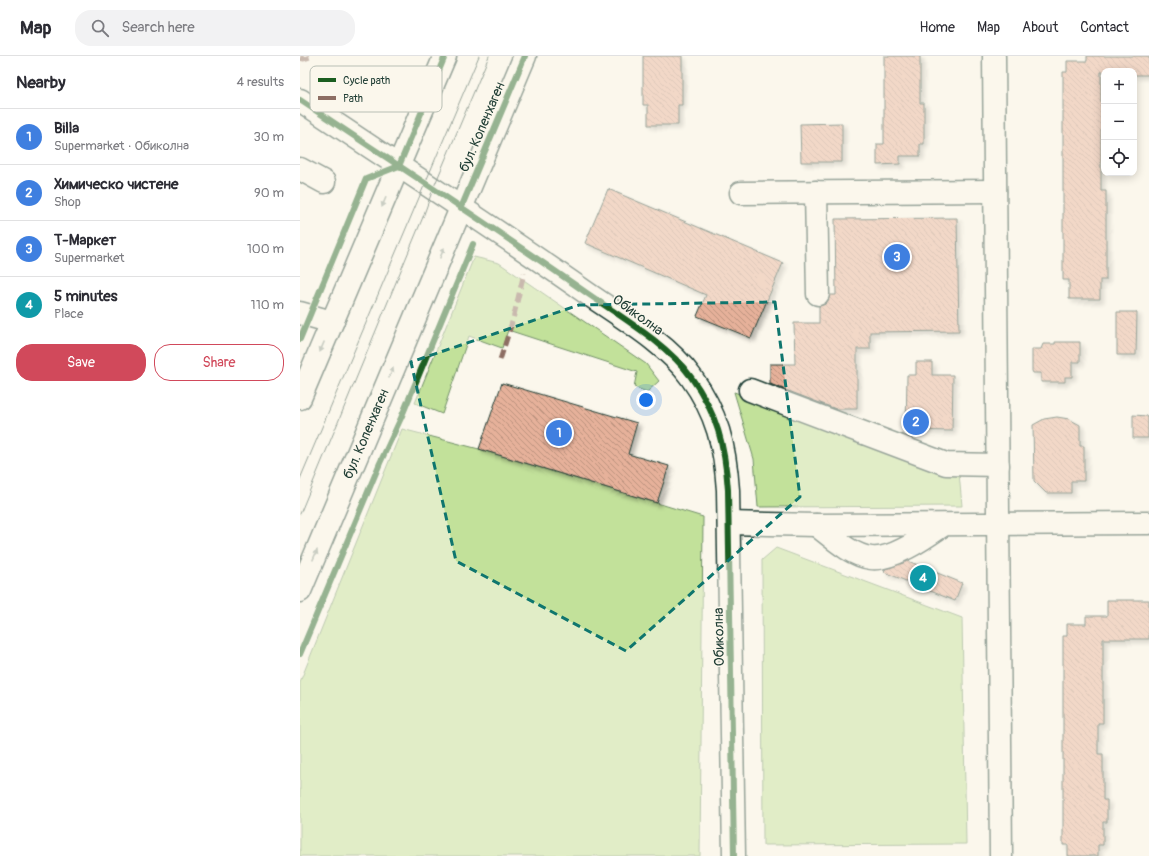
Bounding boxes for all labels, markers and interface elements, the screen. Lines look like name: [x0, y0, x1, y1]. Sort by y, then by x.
search box: [75, 10, 355, 46]
text: Map: [20, 16, 51, 40]
icon: search: [89, 17, 111, 39]
text: Search here: [121, 18, 195, 37]
text: Home: [920, 19, 955, 36]
text: Map: [977, 19, 1000, 36]
text: About: [1022, 19, 1058, 36]
text: Contact: [1080, 19, 1129, 36]
legend: [310, 66, 442, 112]
map controls: [1101, 68, 1137, 176]
button: +: [1101, 68, 1137, 104]
text: Nearby: [16, 72, 65, 93]
text: 4 results: [237, 74, 284, 90]
text: Cycle path: [343, 74, 390, 87]
street label: бул. Копенхаген: [455, 79, 509, 175]
text: Path: [343, 92, 363, 105]
button: −: [1101, 104, 1137, 140]
text: Billa: [54, 119, 79, 138]
text: 1: [26, 129, 32, 145]
text: 30 m: [254, 129, 284, 145]
text: Supermarket · Обиколна: [54, 138, 189, 154]
button: locate: [1101, 140, 1137, 176]
text: Химическо чистене: [54, 175, 178, 194]
text: 2: [25, 185, 33, 201]
text: 90 m: [254, 185, 284, 201]
text: Shop: [54, 194, 81, 210]
one-way arrow: [381, 197, 387, 208]
text: Т-Маркет: [54, 231, 116, 250]
text: 3: [25, 241, 33, 257]
text: 100 m: [247, 241, 284, 257]
pin: 3: [884, 242, 910, 272]
one-way arrow: [439, 248, 445, 259]
text: Supermarket: [54, 250, 125, 266]
text: 5 minutes: [54, 287, 117, 306]
street label: Обиколна: [609, 291, 667, 339]
text: 4: [25, 297, 33, 313]
text: 110 m: [251, 297, 284, 313]
text: Place: [54, 306, 83, 322]
one-way arrow: [318, 342, 324, 354]
button: Save: [16, 344, 146, 381]
button: Share: [154, 344, 284, 381]
one-way arrow: [389, 367, 395, 379]
street label: бул. Копенхаген: [339, 386, 393, 482]
your location: [636, 390, 656, 410]
pin: 2: [903, 407, 929, 437]
pin: 1: [546, 418, 572, 448]
one-way arrow: [312, 549, 318, 560]
pin: 4: [910, 563, 936, 593]
street label: Обиколна: [710, 607, 728, 667]

